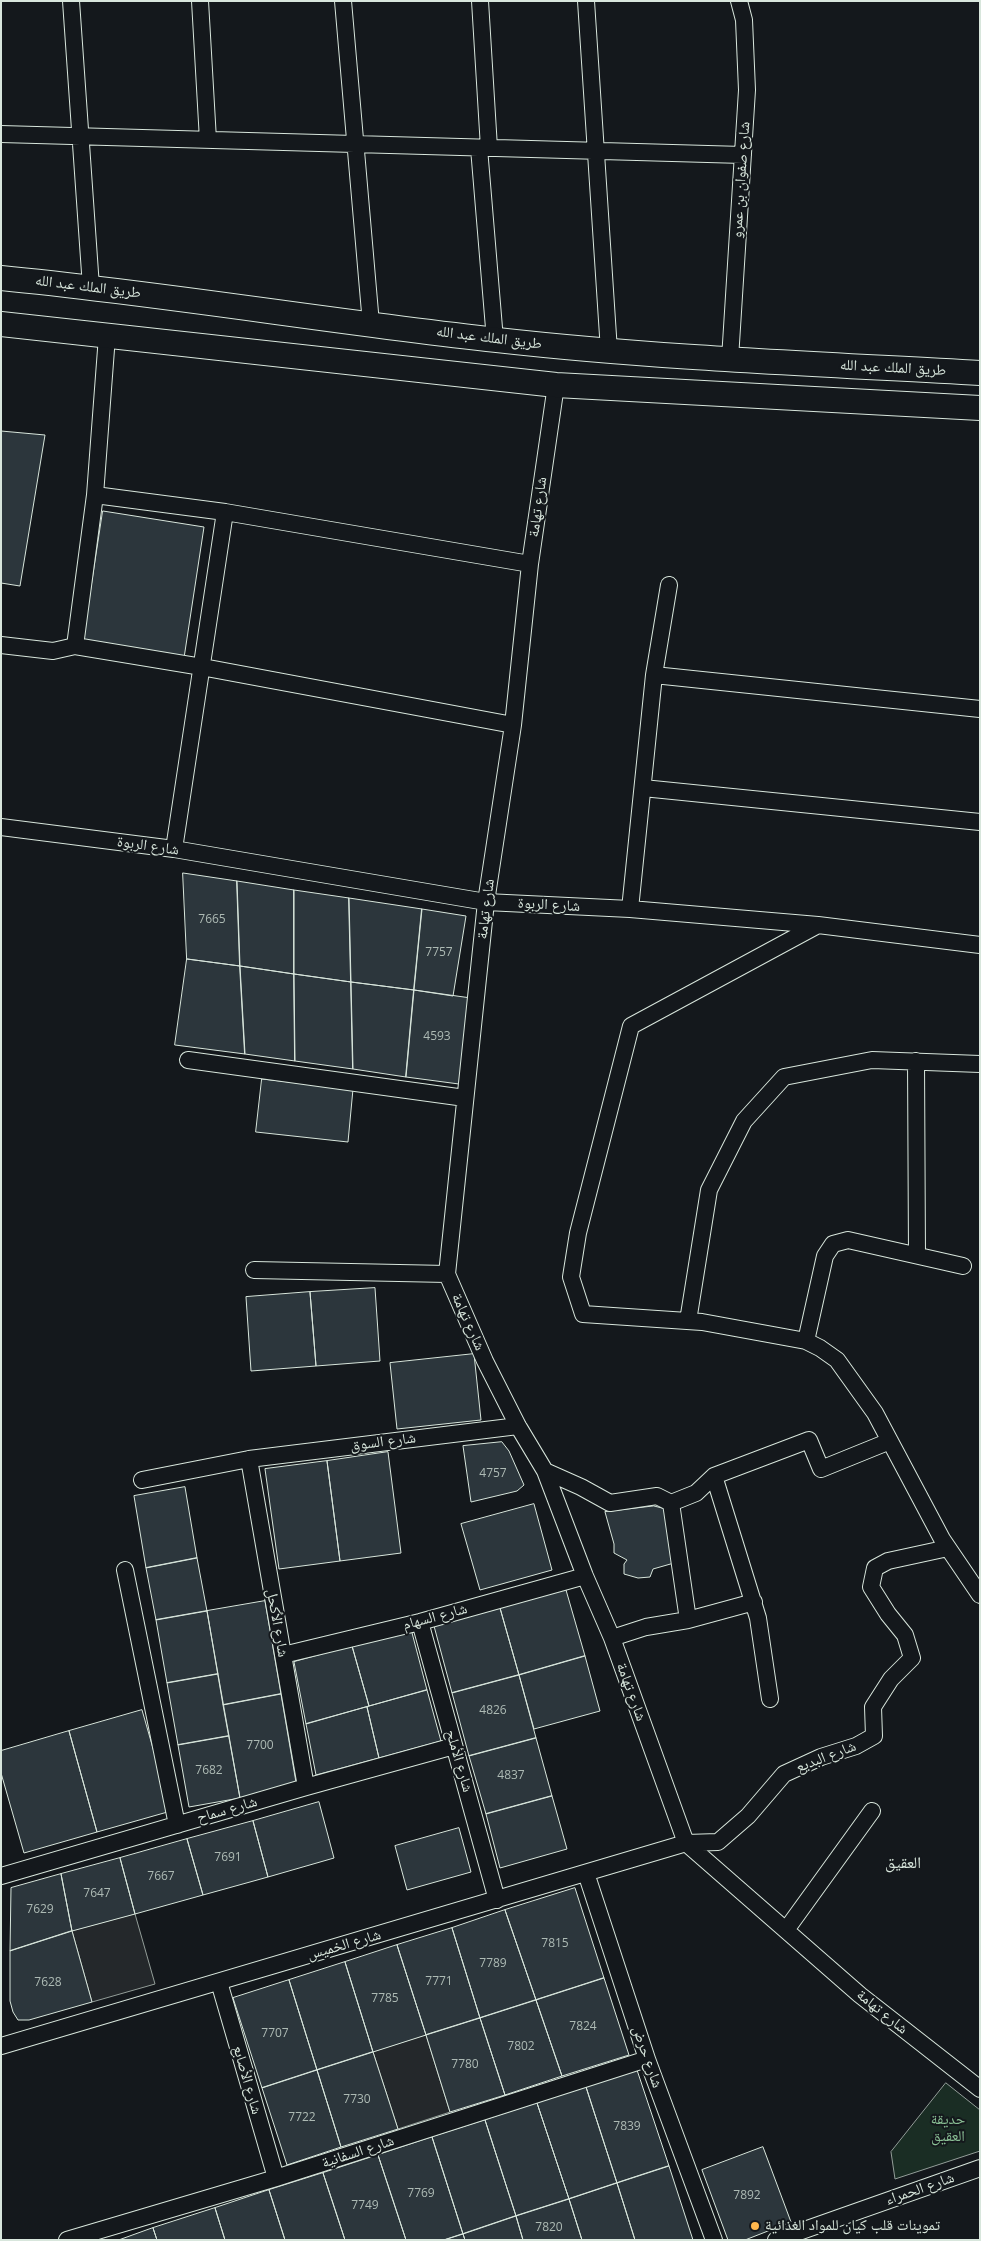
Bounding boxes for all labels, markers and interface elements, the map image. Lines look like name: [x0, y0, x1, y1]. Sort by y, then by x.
street label: شارع صفوان بن عمرو: [728, 121, 754, 239]
street label: طريق الملك عبد الله: [34, 272, 142, 302]
street label: طريق الملك عبد الله: [435, 323, 543, 353]
street label: طريق الملك عبد الله: [839, 356, 947, 380]
street label: شارع تهامة: [525, 476, 551, 538]
street label: شارع الربوة: [116, 833, 180, 859]
street label: شارع تهامة: [473, 878, 499, 940]
street label: شارع الربوة: [517, 894, 581, 916]
house number: 7665: [198, 913, 226, 927]
house number: 7757: [425, 946, 453, 960]
house number: 4593: [423, 1030, 451, 1044]
street label: شارع تهامة: [447, 1291, 489, 1353]
street label: شارع السوق: [349, 1429, 417, 1455]
house number: 4757: [479, 1467, 507, 1481]
street label: شارع الأكحل: [262, 1588, 292, 1658]
street label: شارع السهام: [401, 1600, 469, 1634]
street label: شارع تهامة: [612, 1660, 650, 1724]
house number: 4826: [479, 1704, 507, 1718]
street label: شارع الأملح: [441, 1728, 477, 1794]
street label: شارع البديع: [793, 1737, 859, 1777]
house number: 7700: [246, 1739, 274, 1753]
house number: 7682: [195, 1764, 223, 1778]
house number: 4837: [497, 1769, 525, 1783]
street label: شارع سماح: [195, 1793, 259, 1827]
house number: 7691: [214, 1851, 242, 1865]
district label: العقيق: [885, 1853, 921, 1873]
house number: 7667: [147, 1870, 175, 1884]
house number: 7647: [83, 1887, 111, 1901]
house number: 7629: [26, 1903, 54, 1917]
street label: شارع الخميس: [305, 1926, 383, 1964]
house number: 7815: [541, 1937, 569, 1951]
house number: 7789: [479, 1957, 507, 1971]
house number: 7771: [425, 1975, 453, 1989]
house number: 7628: [34, 1976, 62, 1990]
street label: شارع تهامة: [853, 1986, 911, 2038]
house number: 7785: [371, 1992, 399, 2006]
house number: 7824: [569, 2020, 597, 2034]
street label: شارع حرض: [628, 2024, 666, 2090]
house number: 7707: [261, 2027, 289, 2041]
house number: 7802: [507, 2040, 535, 2054]
street label: شارع الأصابع: [229, 2044, 265, 2116]
house number: 7780: [451, 2058, 479, 2072]
house number: 7730: [343, 2093, 371, 2107]
house number: 7722: [288, 2111, 316, 2125]
park label: حديقة العقيق: [931, 2111, 965, 2146]
house number: 7839: [613, 2120, 641, 2134]
street label: شارع السفانية: [320, 2132, 396, 2172]
street label: شارع الحمراء: [883, 2169, 957, 2209]
house number: 7769: [407, 2187, 435, 2201]
house number: 7892: [733, 2189, 761, 2203]
house number: 7749: [351, 2199, 379, 2213]
place label: تموينات قلب كيان للمواد الغذائية: [765, 2217, 940, 2235]
marker: تموينات قلب كيان للمواد الغذائية: [749, 2220, 761, 2232]
house number: 7820: [535, 2221, 563, 2235]

